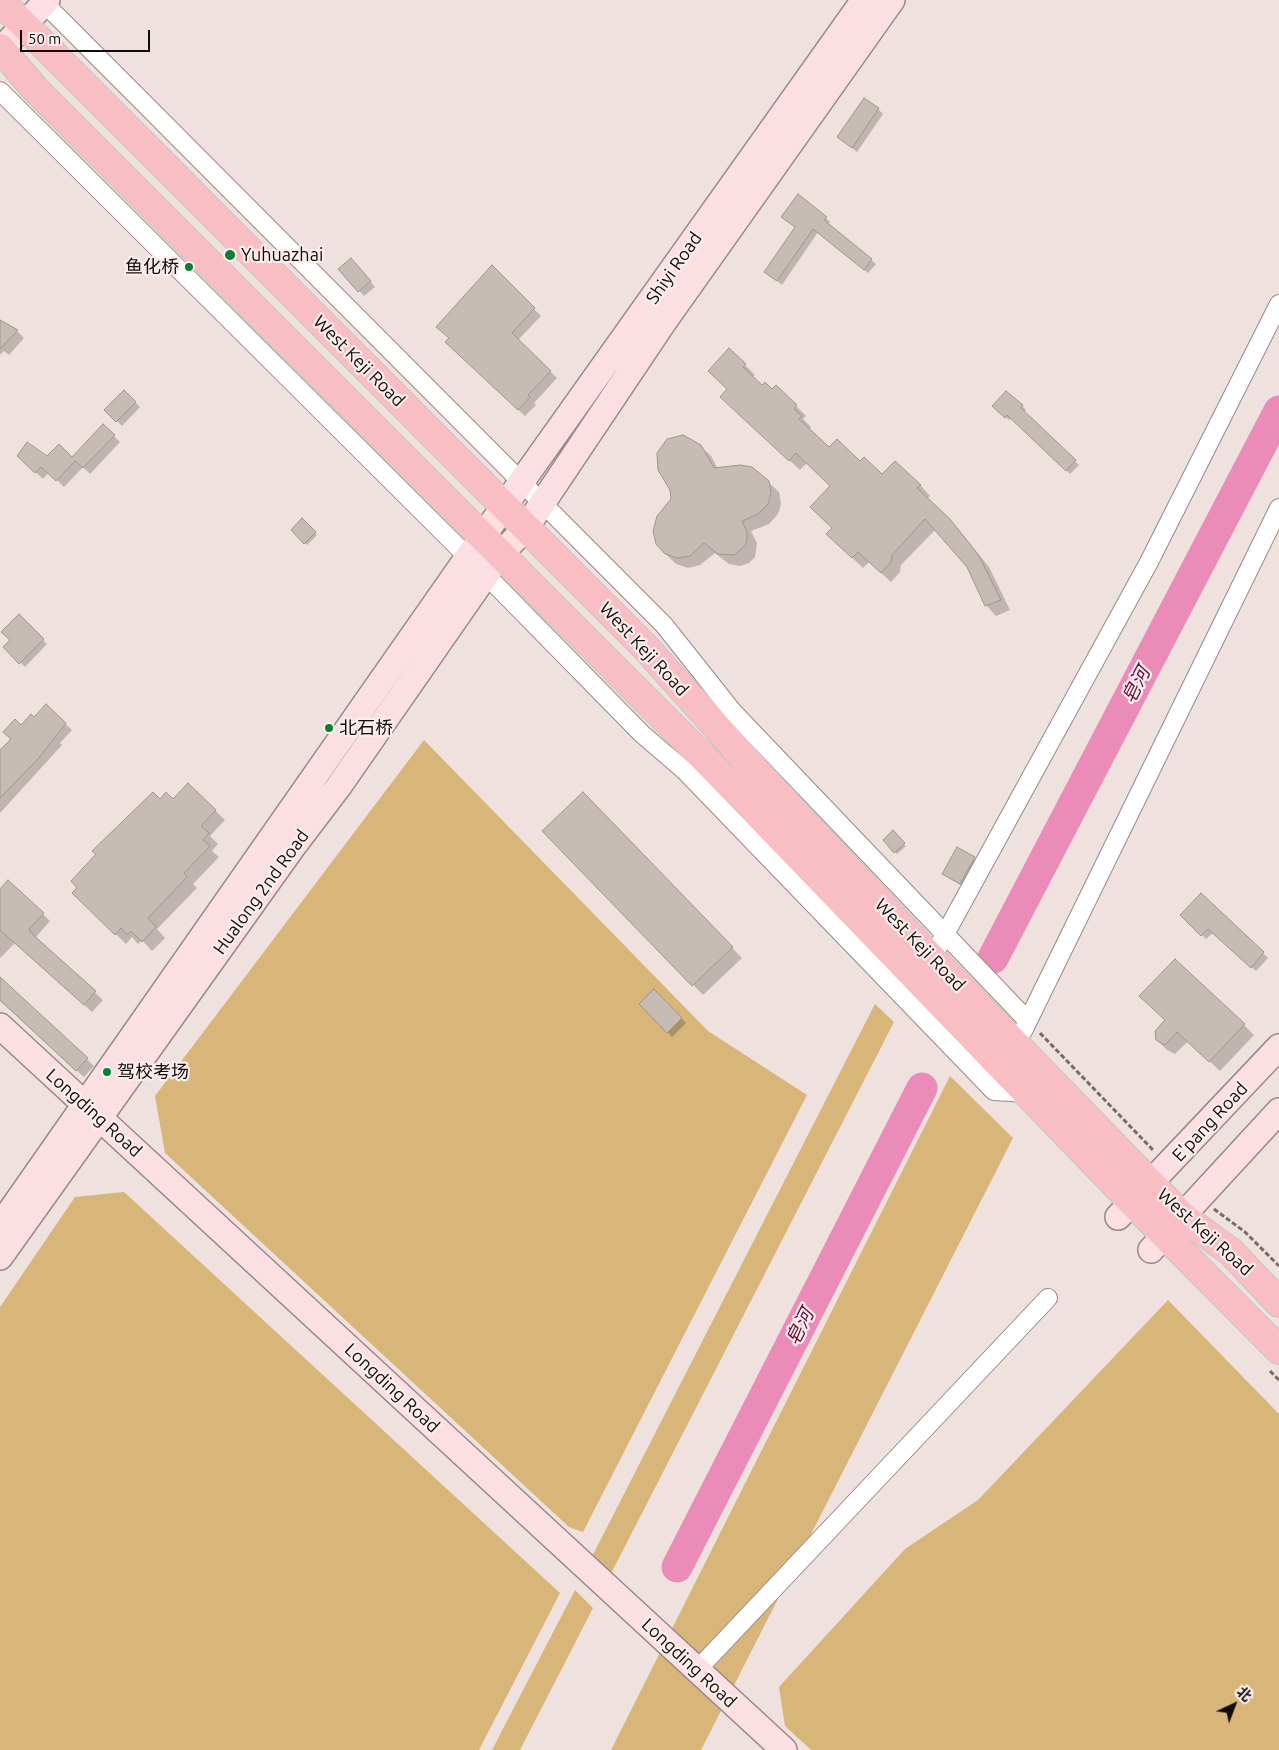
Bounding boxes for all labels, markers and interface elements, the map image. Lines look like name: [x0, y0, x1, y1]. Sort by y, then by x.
scale bar: [22, 20, 152, 52]
text: 50 m: [28, 30, 61, 47]
street label: Shiyi Road: [641, 228, 707, 308]
place label: Yuhuazhai: [241, 244, 323, 266]
marker: Yuhuazhai: [223, 248, 237, 262]
place label: 鱼化桥: [125, 256, 179, 278]
marker: 鱼化桥: [183, 261, 195, 273]
street label: West Keji Road: [309, 311, 409, 411]
street label: West Keji Road: [595, 598, 693, 700]
water label: 皂河: [1117, 663, 1155, 707]
place label: 北石桥: [339, 717, 393, 739]
marker: 北石桥: [323, 722, 335, 734]
street label: Hualong 2nd Road: [209, 826, 313, 958]
street label: West Keji Road: [870, 894, 970, 996]
place label: 驾校考场: [117, 1061, 189, 1083]
street label: Longding Road: [42, 1064, 146, 1162]
marker: 驾校考场: [101, 1066, 113, 1078]
street label: E'pang Road: [1168, 1078, 1252, 1166]
street label: West Keji Road: [1153, 1184, 1257, 1280]
water label: 皂河: [781, 1305, 819, 1349]
street label: Longding Road: [340, 1339, 444, 1437]
street label: Longding Road: [637, 1614, 741, 1712]
north arrow: [1209, 1680, 1259, 1730]
text: 北: [1234, 1683, 1255, 1705]

